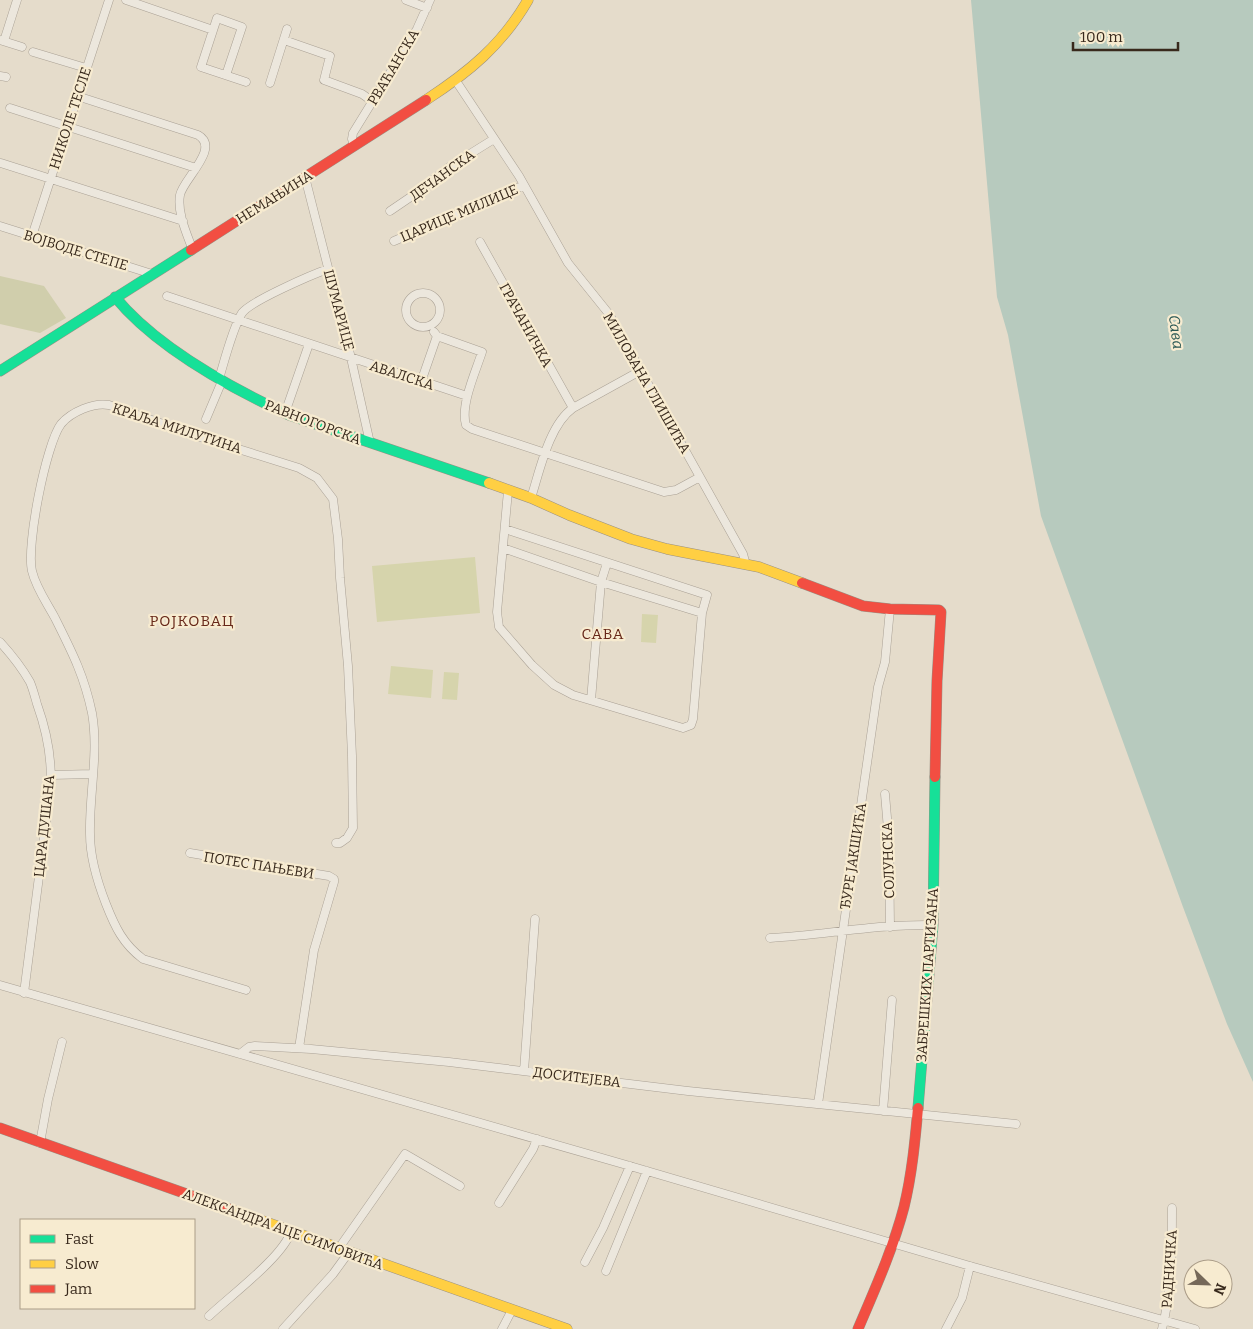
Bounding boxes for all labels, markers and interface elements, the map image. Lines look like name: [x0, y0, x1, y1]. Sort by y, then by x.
scale bar: [1073, 20, 1178, 52]
street label: РВАЋАНСКА: [364, 26, 423, 108]
text: 100 m: [1080, 28, 1123, 46]
street label: НИКОЛЕ ТЕСЛЕ: [46, 65, 95, 171]
street label: ДЕЧАНСКА: [407, 146, 478, 205]
street label: НЕМАЊИНА: [233, 167, 316, 228]
street label: ЦАРИЦЕ МИЛИЦЕ: [398, 181, 521, 246]
street label: ВОЈВОДЕ СТЕПЕ: [21, 226, 130, 274]
street label: ШУМАРИЦЕ: [320, 268, 358, 353]
street label: ГРАЧАНИЧКА: [495, 280, 556, 370]
street label: МИЛОВАНА ГЛИШИЋА: [599, 310, 694, 457]
water label: Сава: [1165, 314, 1187, 350]
street label: АВАЛСКА: [368, 357, 436, 394]
street label: РАВНОГОРСКА: [262, 396, 363, 449]
street label: КРАЉА МИЛУТИНА: [110, 400, 244, 457]
district label: РОЈКОВАЦ: [150, 612, 234, 630]
district label: САВА: [581, 625, 625, 643]
street label: ЦАРА ДУШАНА: [31, 774, 58, 878]
street label: ЂУРЕ ЈАКШИЋА: [837, 801, 870, 911]
street label: СОЛУНСКА: [879, 821, 898, 899]
street label: ПОТЕС ПАЊЕВИ: [202, 848, 315, 883]
street label: ЗАБРЕШКИХ ПАРТИЗАНА: [913, 887, 942, 1063]
street label: ДОСИТЕЈЕВА: [532, 1064, 622, 1091]
street label: АЛЕКСАНДРА АЦЕ СИМОВИЋА: [180, 1185, 386, 1274]
legend: [20, 1219, 195, 1309]
street label: РАДНИЧКА: [1158, 1229, 1181, 1309]
text: Fast: [65, 1230, 94, 1248]
text: Slow: [65, 1255, 100, 1273]
north arrow: [1183, 1259, 1233, 1309]
text: Jam: [64, 1280, 93, 1298]
text: N: [1209, 1281, 1229, 1297]

